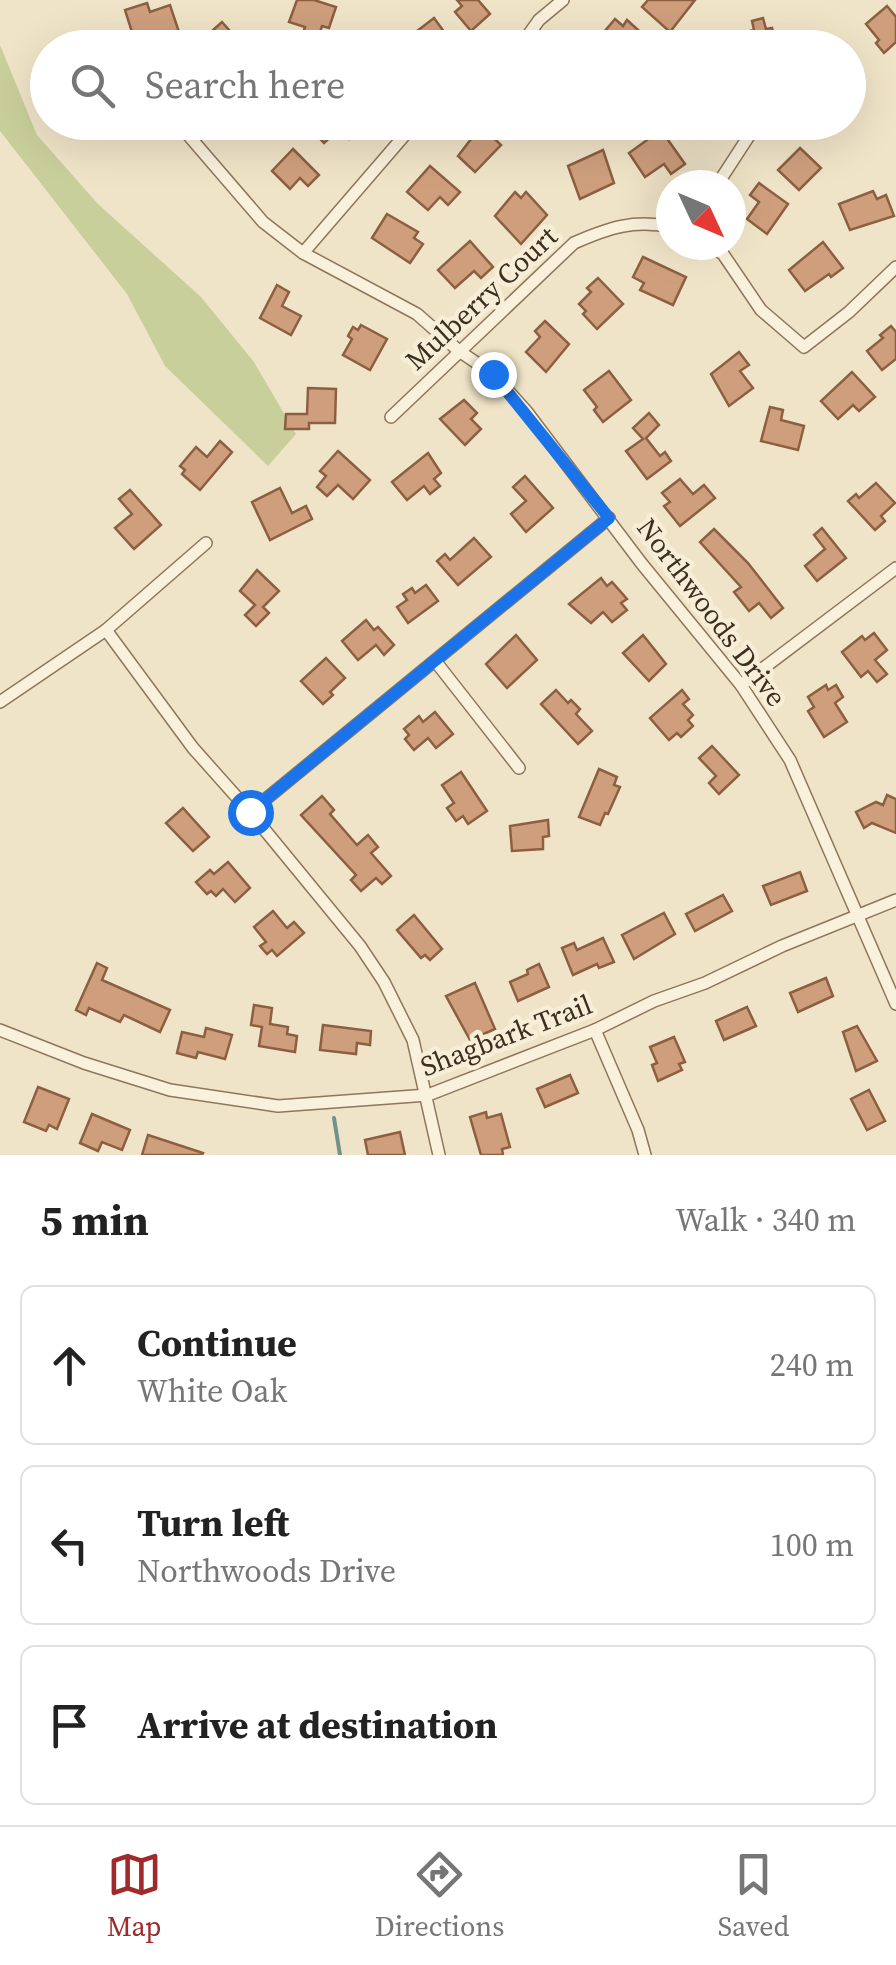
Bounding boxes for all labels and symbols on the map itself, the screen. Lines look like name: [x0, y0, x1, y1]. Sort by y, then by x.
north arrow: [656, 170, 746, 260]
street label: Mulberry Court: [397, 217, 566, 378]
route end: [471, 352, 517, 398]
street label: Northwoods Drive: [629, 510, 795, 714]
route start: [228, 790, 274, 836]
street label: Shagbark Trail: [415, 985, 597, 1085]

